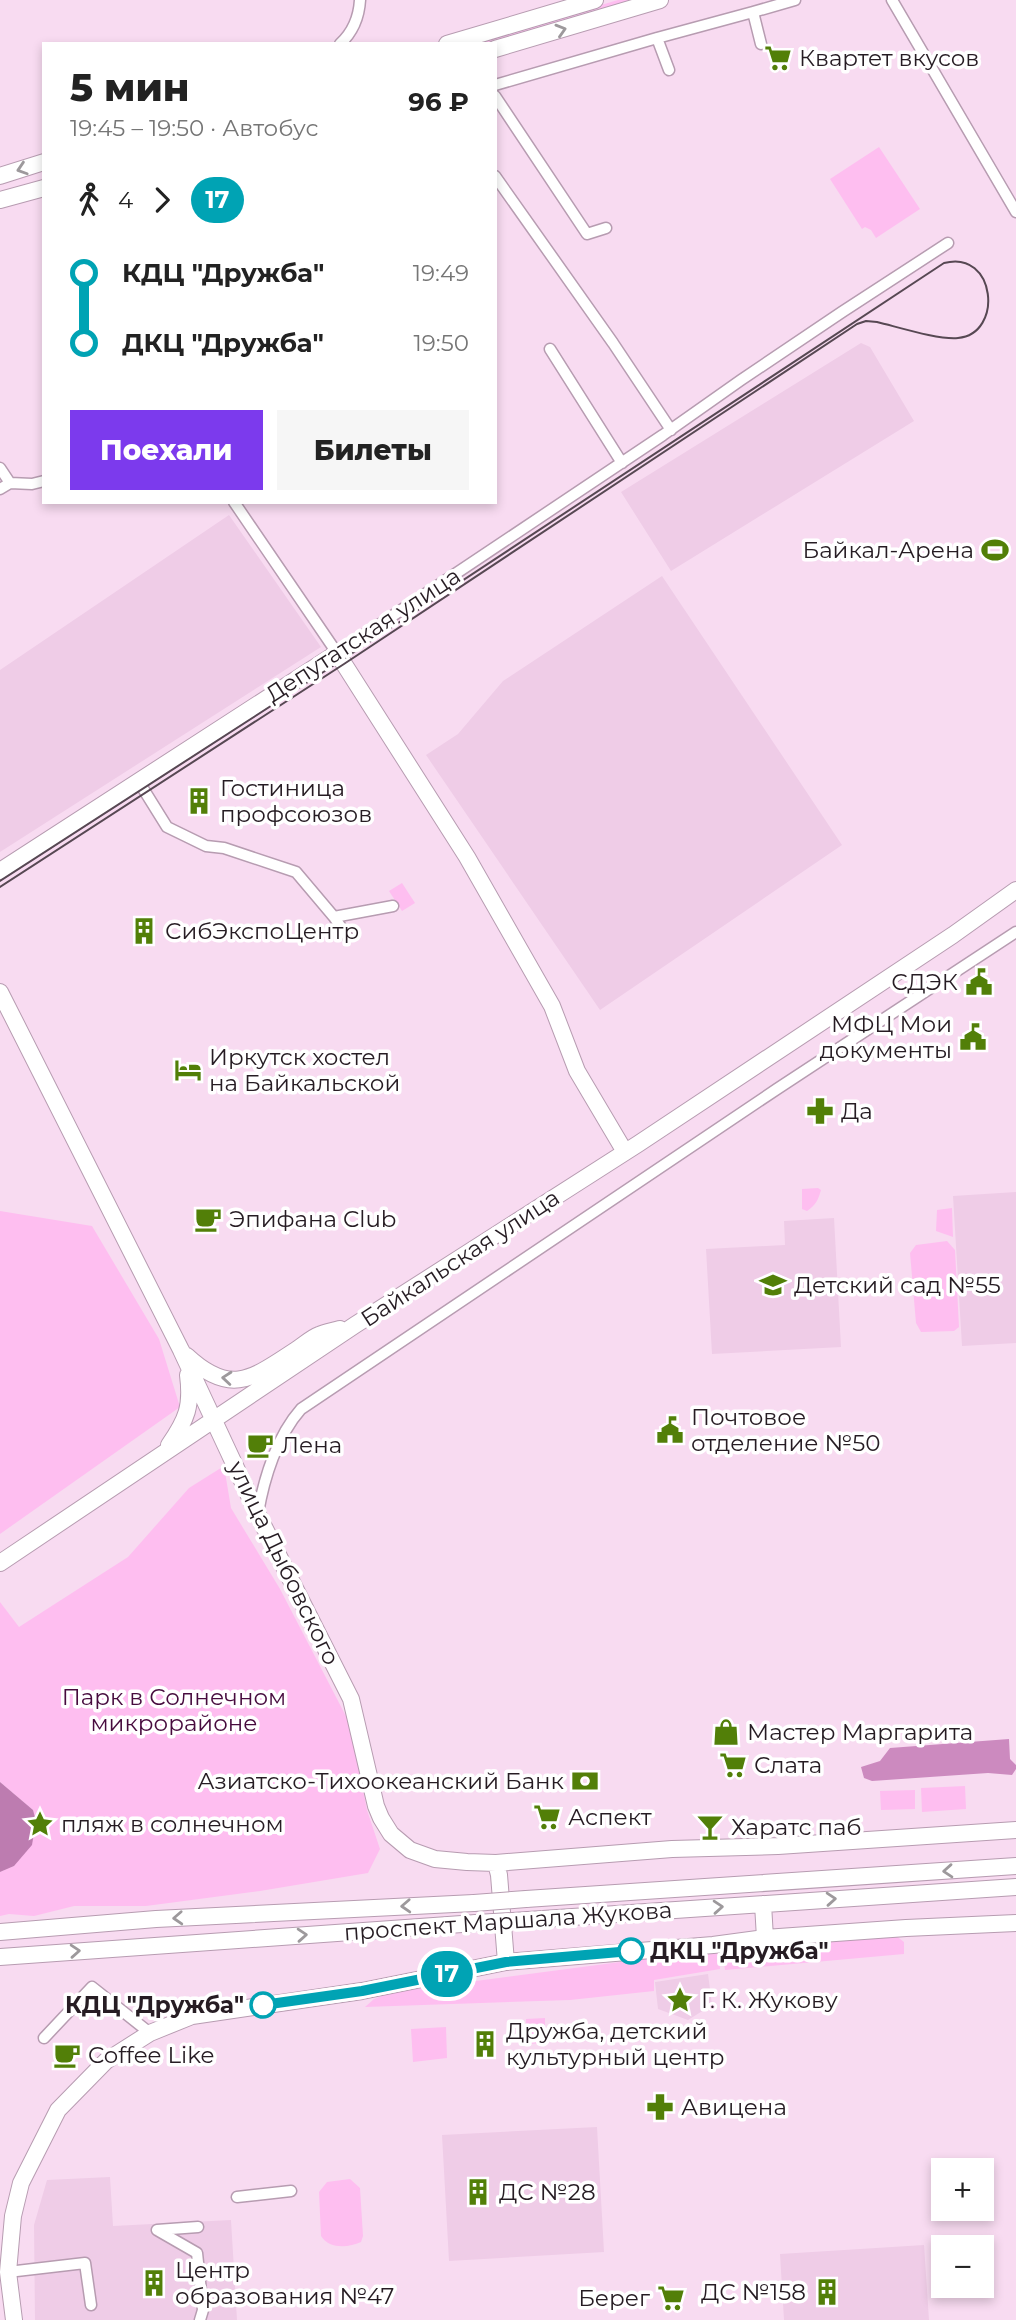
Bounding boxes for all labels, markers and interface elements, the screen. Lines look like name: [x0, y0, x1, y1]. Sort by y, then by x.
one-way arrow: [554, 23, 566, 38]
supermarket icon: Квартет вкусов: [763, 43, 793, 73]
place label: Квартет вкусов: [799, 44, 979, 72]
text: 5 мин: [70, 64, 189, 111]
text: 96 ₽: [408, 86, 469, 118]
text: 19:45 – 19:50 · Автобус: [70, 114, 319, 142]
one-way arrow: [16, 161, 29, 175]
icon: walk: [70, 181, 108, 219]
icon: forward: [143, 181, 181, 219]
text: 17: [205, 185, 230, 214]
text: 4: [118, 186, 133, 214]
text: КДЦ "Дружба": [122, 257, 324, 289]
text: 19:49: [413, 259, 469, 287]
text: ДКЦ "Дружба": [122, 327, 324, 359]
text: 19:50: [414, 329, 469, 357]
button: Поехали: [70, 410, 263, 490]
button: Билеты: [277, 410, 469, 490]
sports icon: Байкал-Арена: [980, 535, 1010, 565]
place label: Байкал-Арена: [803, 536, 974, 564]
street label: Депутатская улица: [260, 562, 466, 708]
place label: Гостиница профсоюзов: [220, 774, 372, 828]
building icon: Гостиница профсоюзов: [184, 786, 214, 816]
building icon: СибЭкспоЦентр: [129, 916, 159, 946]
place label: СибЭкспоЦентр: [165, 917, 359, 945]
public building icon: СДЭК: [964, 967, 994, 997]
place label: СДЭК: [891, 968, 958, 996]
place label: МФЦ Мои документы: [820, 1010, 952, 1064]
public building icon: МФЦ Мои документы: [958, 1022, 988, 1052]
place label: Иркутск хостел на Байкальской: [209, 1043, 400, 1097]
hotel icon: Иркутск хостел на Байкальской: [173, 1055, 203, 1085]
pharmacy icon: Да: [805, 1096, 835, 1126]
place label: Да: [841, 1097, 873, 1125]
street label: Байкальская улица: [355, 1183, 565, 1333]
cafe icon: Эпифана Club: [193, 1204, 223, 1234]
place label: Эпифана Club: [229, 1205, 396, 1233]
school or university icon: Детский сад №55: [758, 1270, 788, 1300]
place label: Детский сад №55: [794, 1271, 1001, 1299]
one-way arrow: [221, 1371, 232, 1386]
place label: Почтовое отделение №50: [691, 1403, 880, 1457]
public building icon: Почтовое отделение №50: [655, 1415, 685, 1445]
cafe icon: Лена: [245, 1430, 275, 1460]
place label: Лена: [281, 1431, 342, 1459]
street label: улица Дыбовского: [222, 1456, 346, 1670]
park label: Парк в Солнечном микрорайоне: [62, 1683, 286, 1737]
shop icon: Мастер Маргарита: [711, 1717, 741, 1747]
place label: Мастер Маргарита: [747, 1718, 973, 1746]
supermarket icon: Слата: [718, 1750, 748, 1780]
place label: Слата: [754, 1751, 822, 1779]
bank icon: Азиатско-Тихоокеанский Банк: [570, 1766, 600, 1796]
place label: Азиатско-Тихоокеанский Банк: [197, 1767, 565, 1795]
supermarket icon: Аспект: [532, 1802, 562, 1832]
place label: Аспект: [568, 1803, 652, 1831]
place icon: пляж в солнечном: [25, 1809, 55, 1839]
place label: пляж в солнечном: [61, 1810, 284, 1838]
bar icon: Харатс паб: [695, 1812, 725, 1842]
place label: Харатс паб: [731, 1813, 861, 1841]
one-way arrow: [942, 1863, 953, 1878]
one-way arrow: [825, 1892, 836, 1907]
street label: проспект Маршала Жукова: [343, 1896, 673, 1946]
one-way arrow: [400, 1898, 411, 1913]
one-way arrow: [713, 1900, 724, 1915]
one-way arrow: [173, 1910, 184, 1925]
one-way arrow: [297, 1928, 308, 1943]
place label: ДКЦ "Дружба": [650, 1937, 829, 1965]
marker: ДКЦ "Дружба": [618, 1938, 644, 1964]
one-way arrow: [70, 1944, 81, 1959]
line badge: 17: [416, 1951, 478, 1997]
text: 17: [435, 1959, 459, 1988]
place icon: Г. К. Жукову: [665, 1985, 695, 2015]
place label: Г. К. Жукову: [701, 1986, 838, 2014]
place label: КДЦ "Дружба": [65, 1991, 244, 2019]
marker: КДЦ "Дружба": [250, 1992, 276, 2018]
place label: Дружба, детский культурный центр: [506, 2017, 725, 2071]
building icon: Дружба, детский культурный центр: [470, 2029, 500, 2059]
cafe icon: Coffee Like: [52, 2040, 82, 2070]
place label: Coffee Like: [88, 2041, 214, 2069]
pharmacy icon: Авицена: [645, 2092, 675, 2122]
place label: Авицена: [681, 2093, 787, 2121]
map controls: [931, 2158, 994, 2298]
button: +: [931, 2158, 994, 2221]
building icon: ДС №28: [463, 2177, 493, 2207]
place label: ДС №28: [499, 2178, 596, 2206]
button: −: [931, 2235, 994, 2298]
place label: Центр образования №47: [175, 2256, 394, 2310]
building icon: Центр образования №47: [139, 2268, 169, 2298]
building icon: ДС №158: [812, 2277, 842, 2307]
place label: ДС №158: [701, 2278, 806, 2306]
supermarket icon: Берег: [656, 2283, 686, 2313]
place label: Берег: [578, 2284, 650, 2312]

